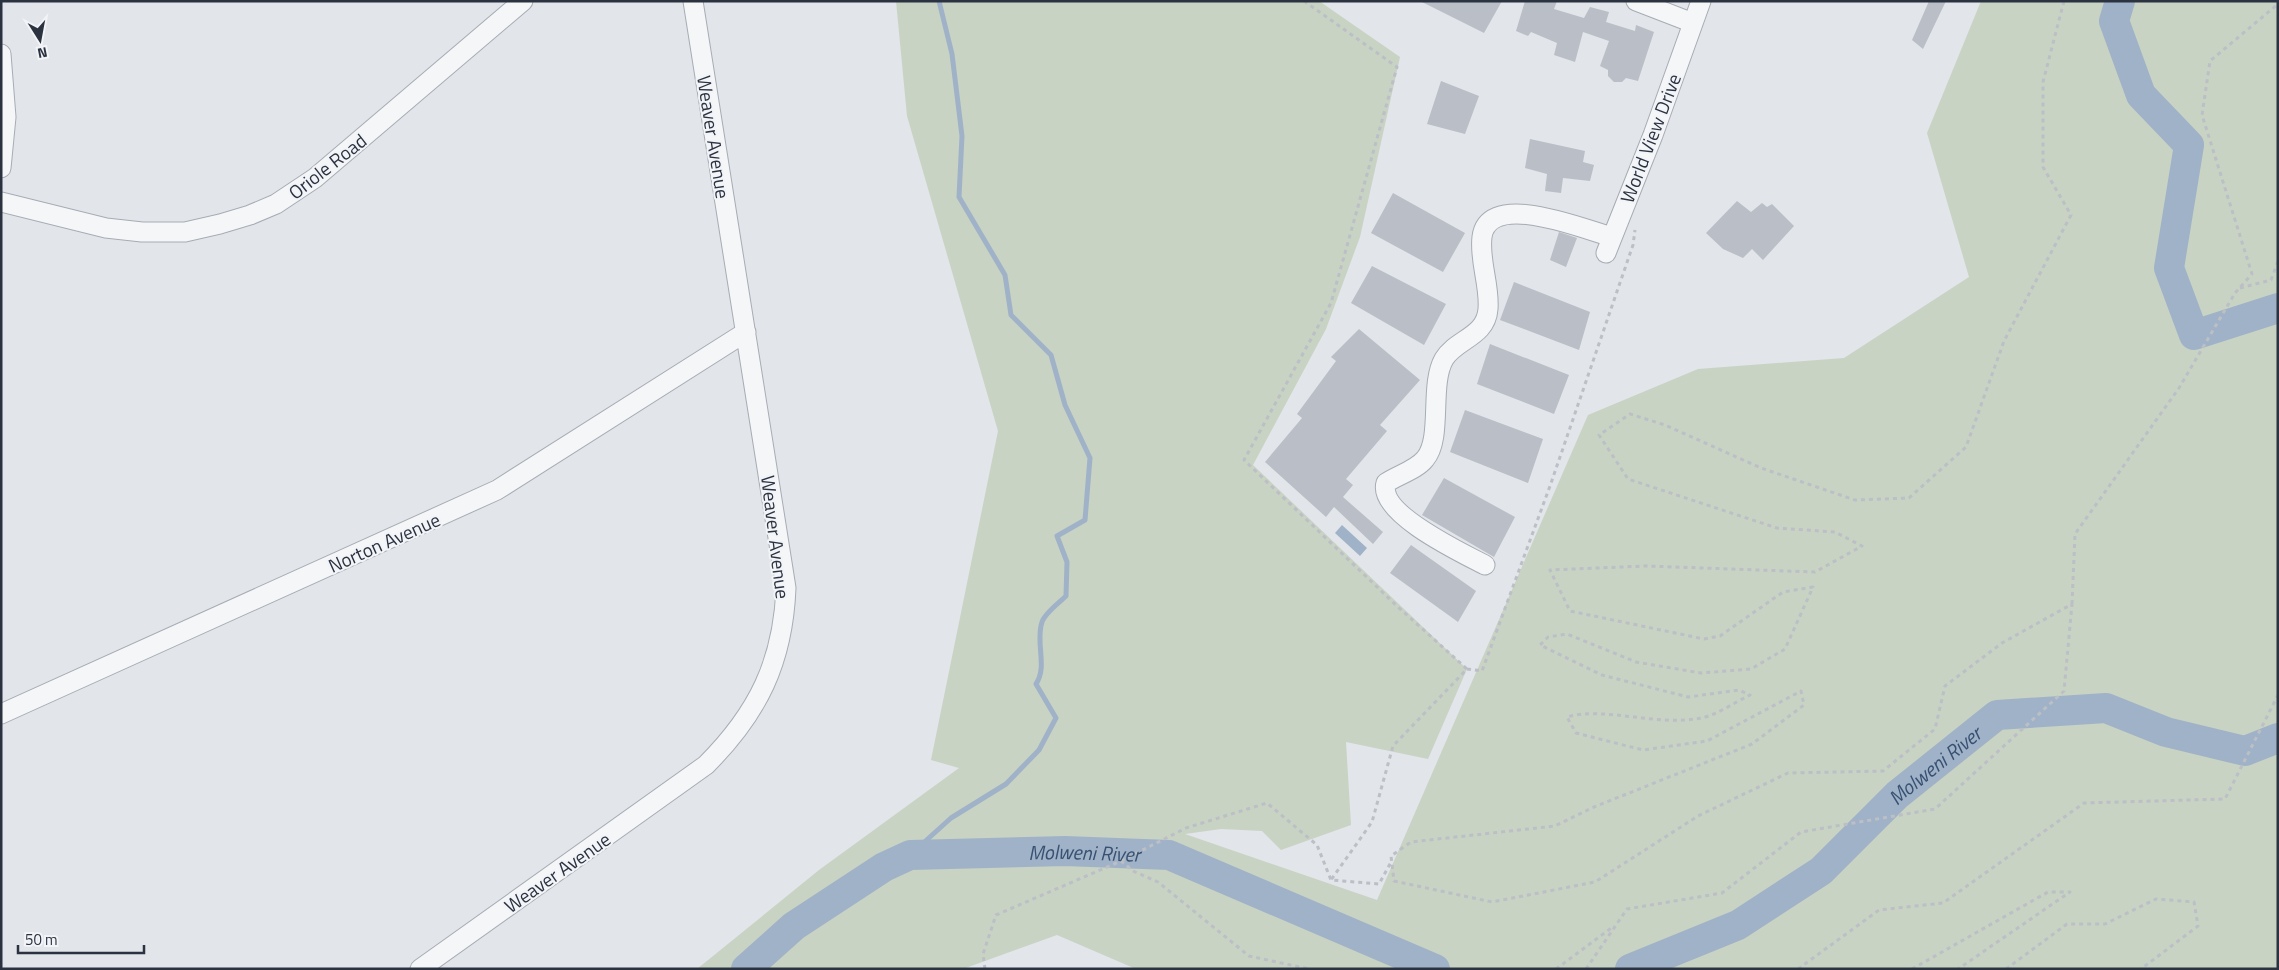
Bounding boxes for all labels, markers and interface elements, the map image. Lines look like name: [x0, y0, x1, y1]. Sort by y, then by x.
north arrow: [15, 15, 65, 65]
text: N: [36, 42, 49, 64]
street label: World View Drive: [1612, 69, 1688, 207]
street label: Weaver Avenue: [690, 73, 738, 201]
street label: Oriole Road: [282, 126, 372, 206]
street label: Weaver Avenue: [754, 474, 798, 600]
street label: Norton Avenue: [323, 504, 445, 580]
water label: Molweni River: [1880, 716, 1990, 812]
street label: Weaver Avenue: [498, 824, 616, 920]
water label: Molweni River: [1028, 835, 1143, 869]
scale bar: [18, 922, 144, 954]
text: 50 m: [25, 928, 58, 951]

